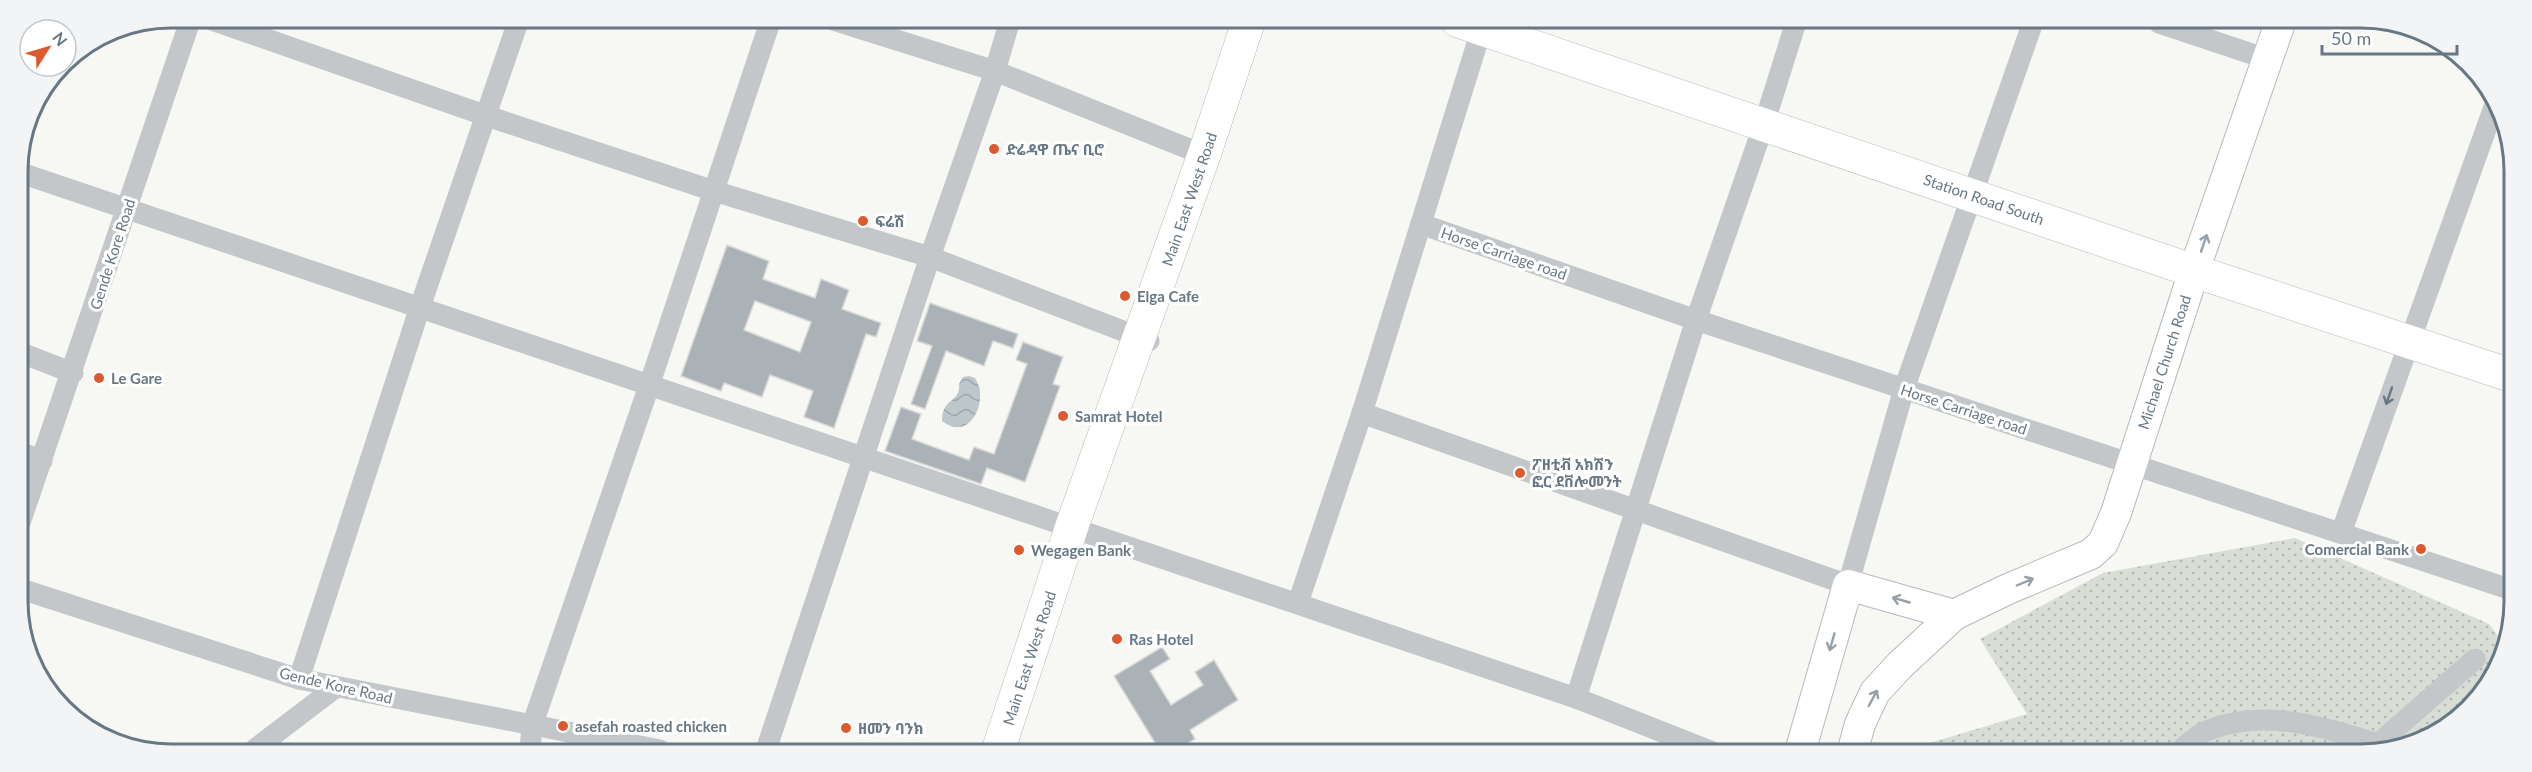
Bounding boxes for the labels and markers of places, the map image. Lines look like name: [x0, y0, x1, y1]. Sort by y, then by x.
place label: ድሬዳዋ ጤና ቢሮ: [1006, 140, 1104, 158]
marker: ድሬዳዋ ጤና ቢሮ: [987, 142, 1001, 156]
place label: ፍሬሽ: [875, 212, 905, 230]
marker: ፍሬሽ: [856, 214, 870, 228]
place label: Elga Cafe: [1137, 287, 1199, 305]
marker: Elga Cafe: [1118, 289, 1132, 303]
place label: Le Gare: [111, 369, 162, 387]
marker: Le Gare: [92, 371, 106, 385]
place label: Samrat Hotel: [1075, 407, 1163, 425]
marker: Samrat Hotel: [1056, 409, 1070, 423]
place label: ፖዘቲቭ አክሽን ፎር ደቨሎመንት: [1532, 455, 1622, 490]
marker: ፖዘቲቭ አክሽን ፎር ደቨሎመንት: [1513, 466, 1527, 480]
place label: Comercial Bank: [2305, 540, 2410, 558]
place label: Wegagen Bank: [1031, 541, 1132, 559]
marker: Comercial Bank: [2414, 542, 2428, 556]
marker: Wegagen Bank: [1012, 543, 1026, 557]
place label: Ras Hotel: [1129, 630, 1193, 648]
marker: Ras Hotel: [1110, 632, 1124, 646]
place label: asefah roasted chicken: [575, 717, 727, 735]
marker: asefah roasted chicken: [556, 719, 570, 733]
place label: ዘመን ባንክ: [858, 719, 924, 737]
marker: ዘመን ባንክ: [839, 721, 853, 735]

